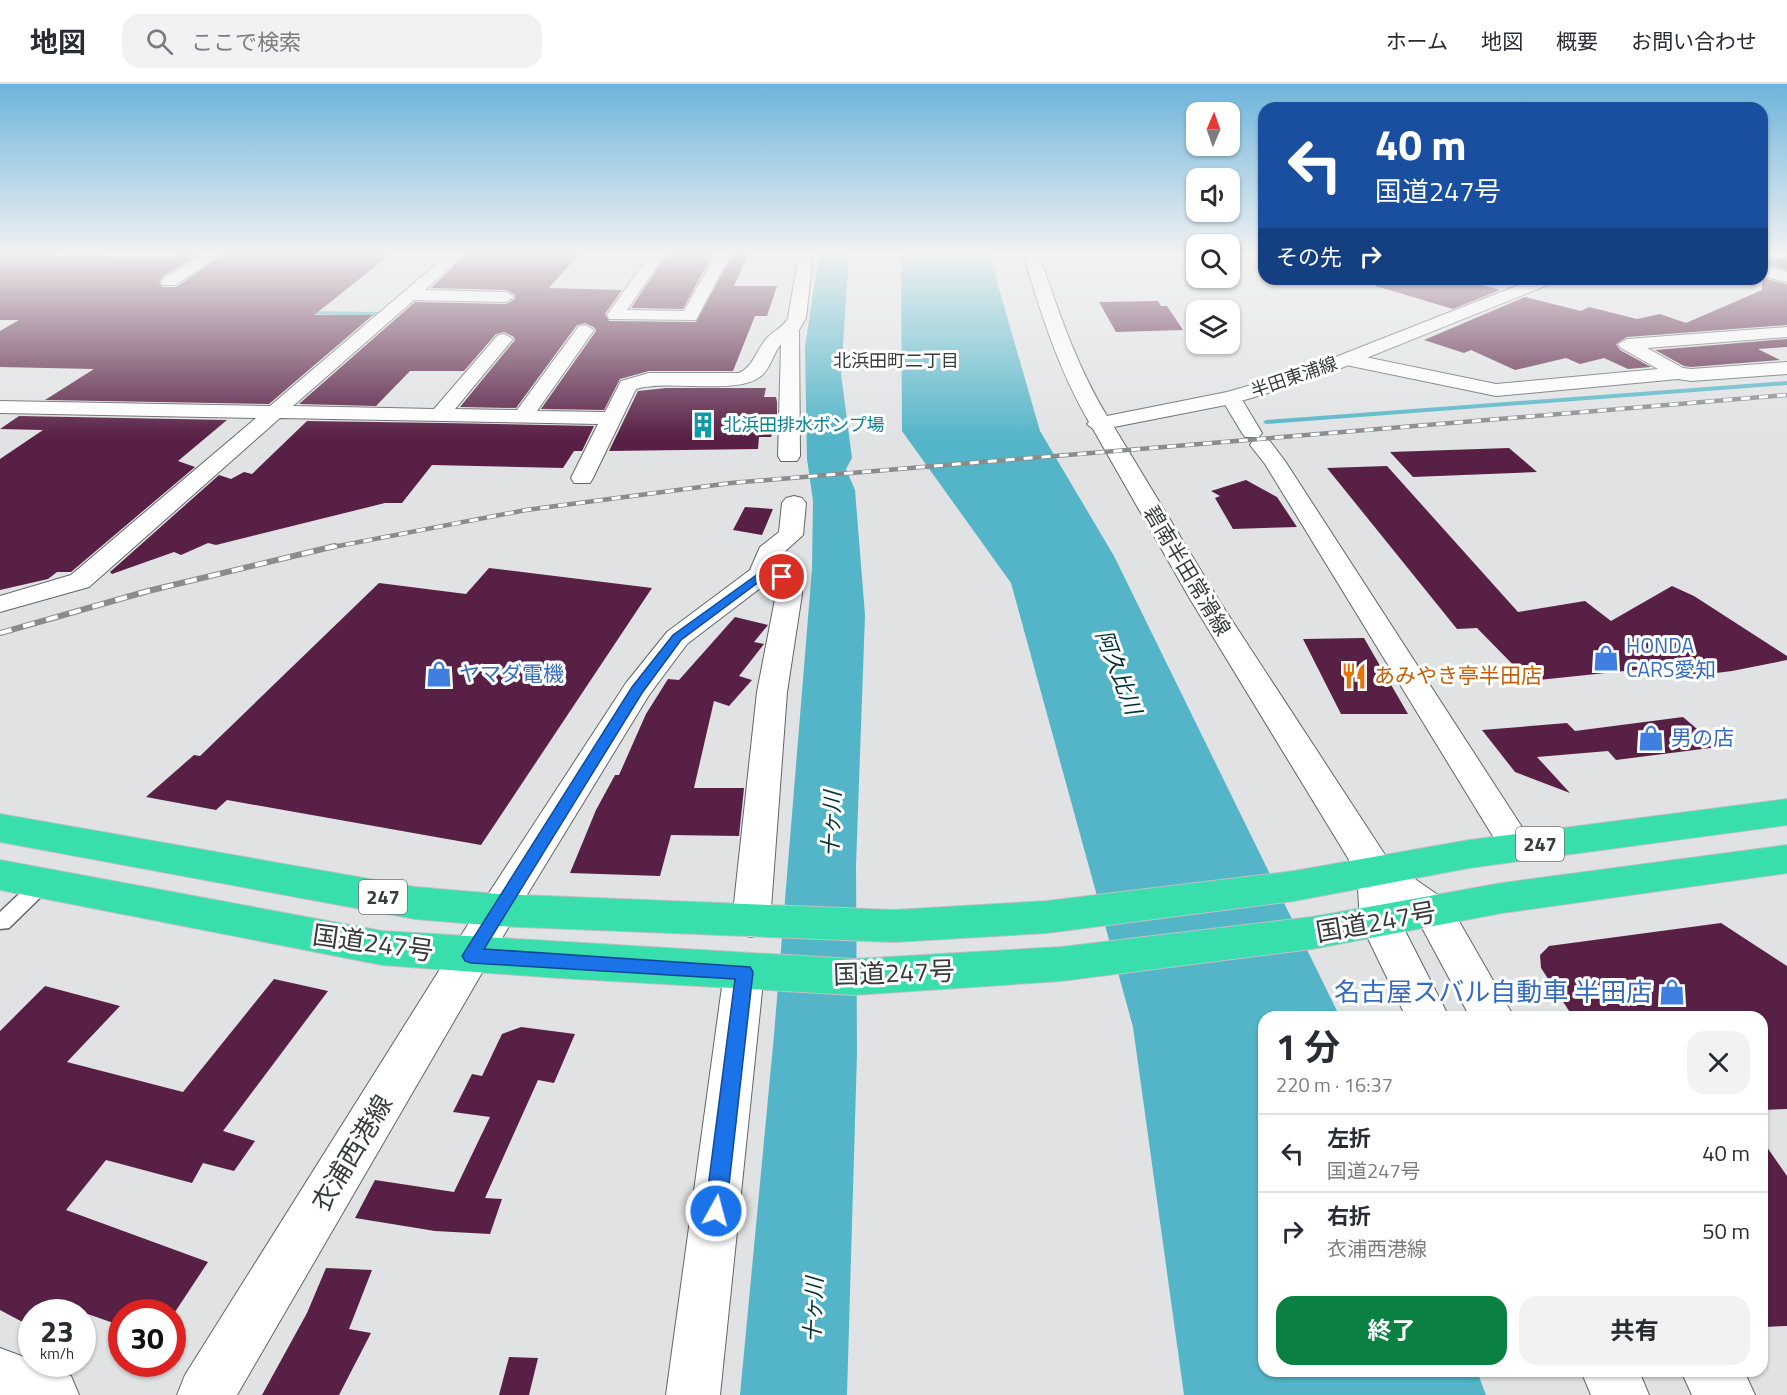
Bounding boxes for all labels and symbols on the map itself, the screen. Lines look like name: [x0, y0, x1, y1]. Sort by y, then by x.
north arrow: [1186, 102, 1240, 156]
district label: 北浜田町二丁目: [833, 347, 959, 374]
street label: 半田東浦線: [1247, 349, 1341, 404]
building icon: 北浜田排水ポンプ場: [688, 410, 718, 440]
place label: 北浜田排水ポンプ場: [723, 411, 884, 438]
street label: 碧南半田常滑線: [1136, 499, 1239, 642]
pin: [756, 551, 807, 602]
water label: 阿久比川: [1087, 625, 1151, 721]
place label: HONDA CARS愛知: [1626, 629, 1716, 685]
shop icon: HONDA CARS愛知: [1591, 643, 1621, 673]
place label: ヤマダ電機: [459, 657, 564, 689]
shop icon: ヤマダ電機: [424, 659, 454, 689]
place label: あみやき亭半田店: [1374, 659, 1542, 691]
restaurant icon: あみやき亭半田店: [1339, 661, 1369, 691]
place label: 男の店: [1671, 721, 1734, 753]
shop icon: 男の店: [1636, 723, 1666, 753]
water label: 十ヶ川: [813, 788, 849, 858]
road number: 247: [1516, 827, 1564, 861]
road number: 247: [359, 880, 407, 914]
street label: 国道247号: [1313, 892, 1439, 951]
street label: 国道247号: [310, 915, 436, 970]
street label: 国道247号: [832, 951, 955, 994]
place label: 名古屋スバル自動車 半田店: [1334, 972, 1652, 1011]
shop icon: 名古屋スバル自動車 半田店: [1657, 977, 1687, 1007]
street label: 衣浦西港線: [301, 1087, 402, 1219]
position arrow: [684, 1179, 748, 1243]
water label: 十ヶ川: [795, 1274, 831, 1344]
speed limit sign: 30: [108, 1299, 186, 1377]

